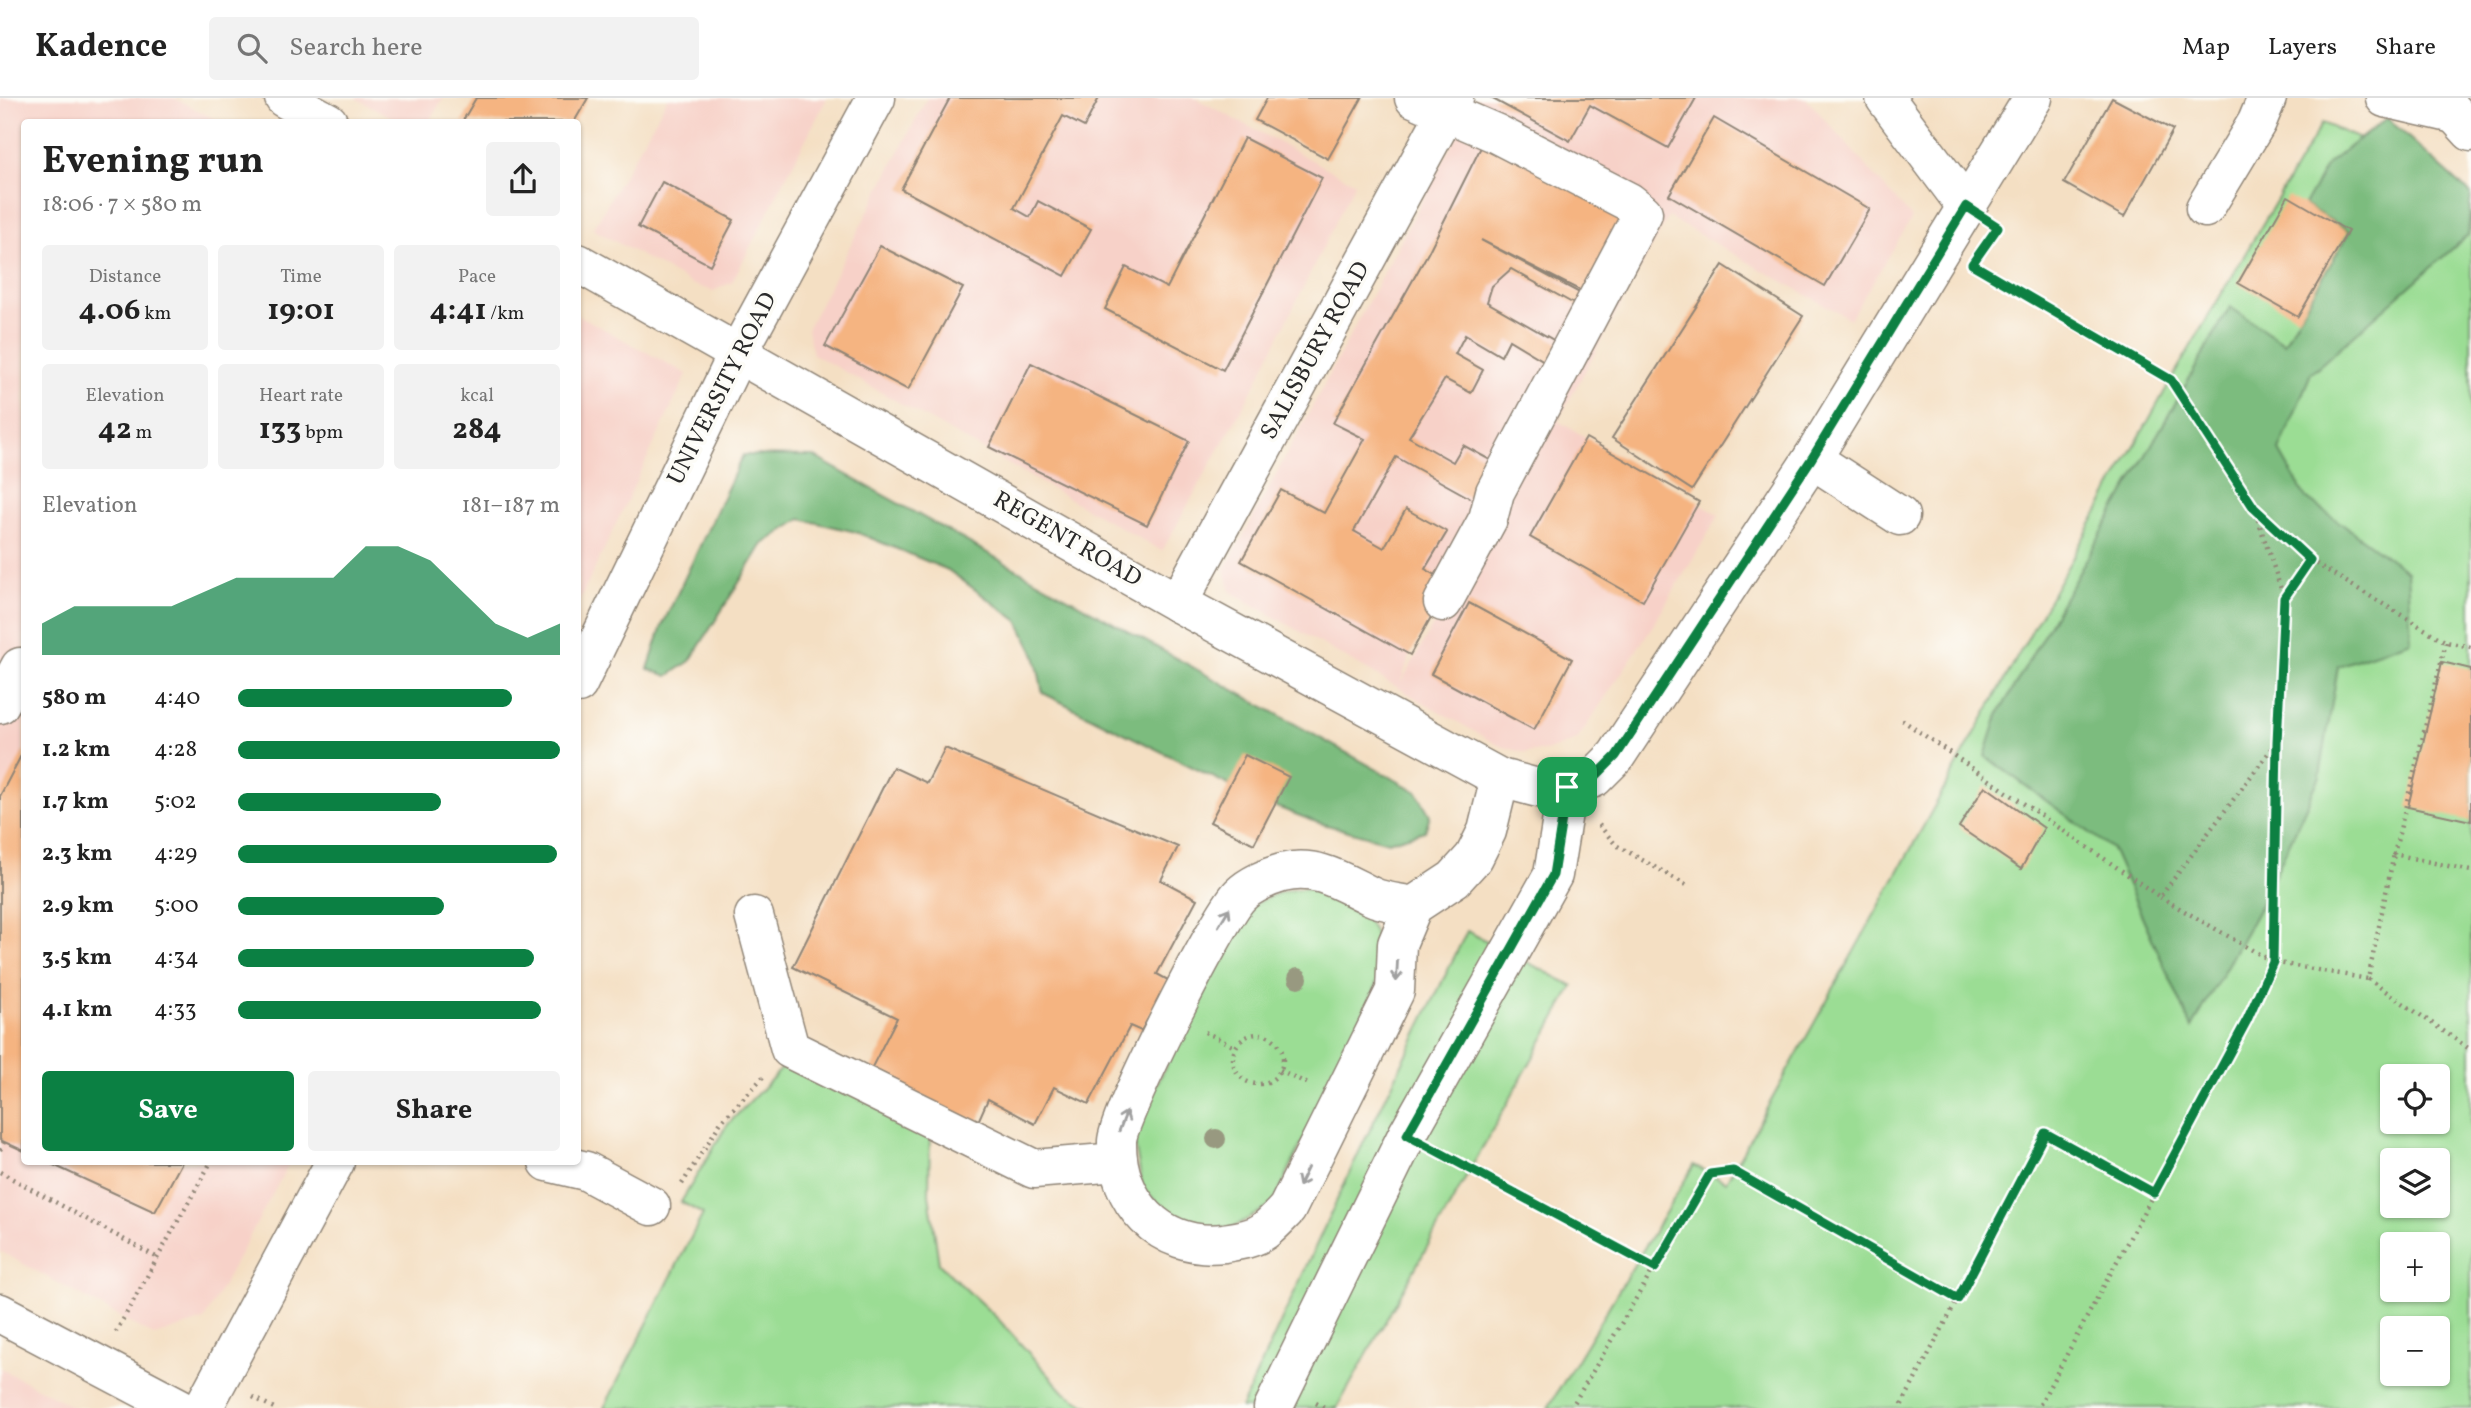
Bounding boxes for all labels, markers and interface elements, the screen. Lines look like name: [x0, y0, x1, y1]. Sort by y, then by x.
search box: [209, 17, 699, 80]
text: Kadence: [35, 25, 167, 71]
icon: search: [233, 29, 271, 67]
text: Search here: [289, 30, 423, 66]
text: Map: [2182, 31, 2230, 65]
text: Layers: [2268, 31, 2337, 65]
text: Share: [2375, 31, 2436, 65]
text: Evening run: [42, 136, 264, 189]
button: share: [486, 142, 560, 216]
text: 18:06 · 7 × 580 m: [42, 189, 202, 221]
street label: SALISBURY ROAD: [1253, 256, 1379, 446]
text: Distance: [89, 264, 161, 290]
text: Time: [280, 264, 322, 290]
text: Pace: [458, 264, 496, 290]
street label: UNIVERSITY ROAD: [660, 287, 786, 491]
text: 4.06: [79, 290, 140, 332]
text: 19:01: [267, 290, 335, 332]
text: 4:41: [430, 290, 487, 332]
text: km: [140, 301, 171, 327]
text: /km: [487, 301, 524, 327]
text: Elevation: [86, 383, 164, 409]
text: Heart rate: [259, 383, 343, 409]
text: kcal: [460, 383, 494, 409]
text: 42: [98, 409, 132, 451]
text: 133: [259, 409, 301, 451]
text: 284: [452, 409, 502, 451]
text: m: [132, 420, 152, 446]
text: bpm: [301, 420, 343, 446]
street label: REGENT ROAD: [986, 484, 1148, 596]
text: Elevation: [42, 490, 138, 522]
text: 181–187 m: [461, 490, 560, 522]
text: 580 m: [42, 682, 107, 714]
text: 4:40: [154, 682, 200, 714]
text: 1.2 km: [42, 734, 111, 766]
text: 4:28: [154, 734, 197, 766]
pin: [1537, 757, 1597, 817]
icon: arrive: [1548, 768, 1586, 806]
text: 1.7 km: [42, 786, 109, 818]
text: 5:02: [154, 786, 197, 818]
text: 2.3 km: [42, 838, 113, 870]
text: 4:29: [154, 838, 197, 870]
text: 2.9 km: [42, 890, 114, 922]
text: 5:00: [154, 890, 199, 922]
one-way arrow: [1218, 908, 1232, 928]
text: 3.5 km: [42, 942, 112, 974]
text: 4:34: [154, 942, 199, 974]
one-way arrow: [1390, 960, 1403, 983]
text: 4.1 km: [42, 994, 113, 1026]
text: 4:33: [154, 994, 197, 1026]
map controls: [2380, 1064, 2450, 1386]
button: locate: [2380, 1064, 2450, 1134]
button: Save: [42, 1071, 294, 1151]
button: Share: [308, 1071, 560, 1151]
one-way arrow: [1118, 1110, 1130, 1132]
button: layers: [2380, 1148, 2450, 1218]
one-way arrow: [1296, 1166, 1310, 1187]
button: +: [2380, 1232, 2450, 1302]
button: −: [2380, 1316, 2450, 1386]

